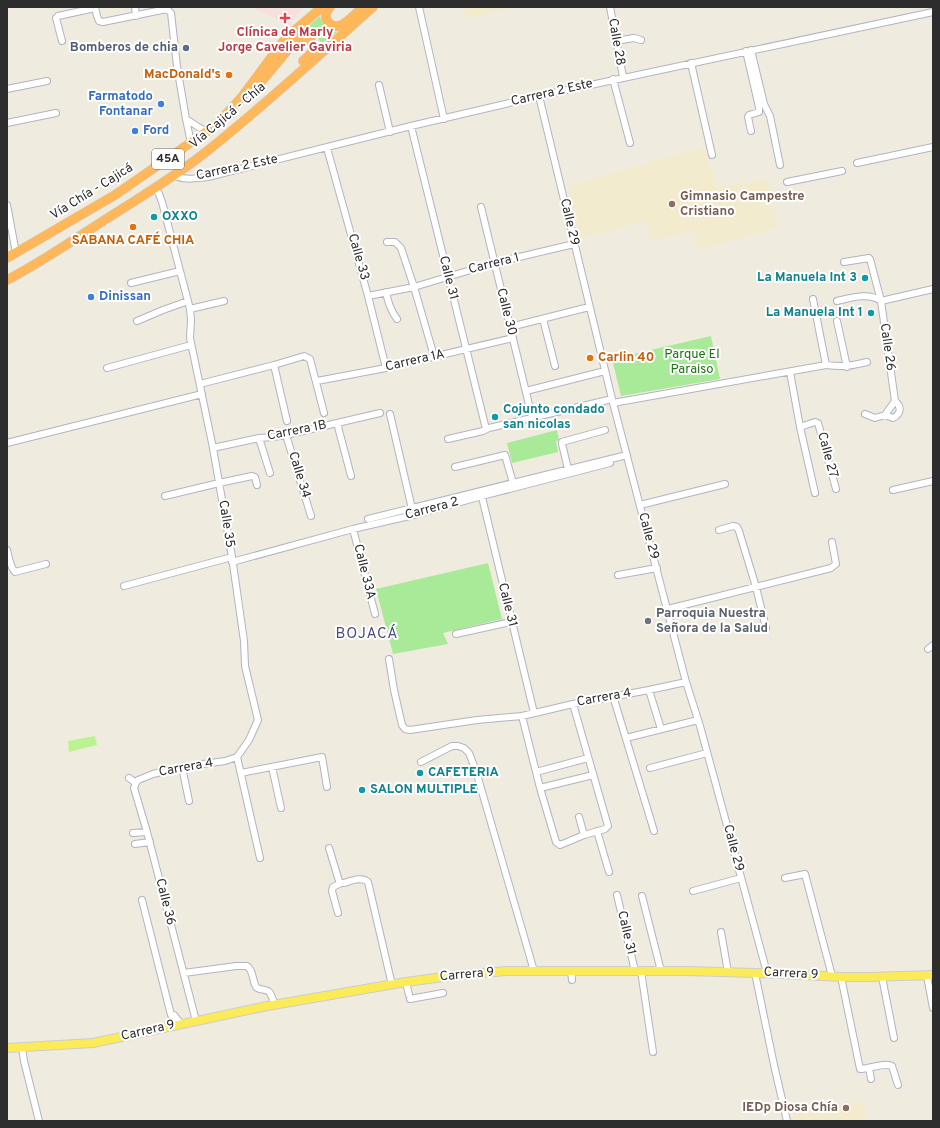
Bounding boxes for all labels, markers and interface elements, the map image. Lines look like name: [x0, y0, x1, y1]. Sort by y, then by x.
marker: Clínica de Marly Jorge Cavelier Gaviria: [279, 12, 291, 24]
street label: Calle 28: [604, 17, 628, 67]
place label: Clínica de Marly Jorge Cavelier Gaviria: [218, 25, 352, 56]
place label: Bomberos de chia: [70, 40, 178, 56]
marker: Bomberos de chia: [181, 43, 191, 53]
place label: MacDonald's: [144, 67, 221, 83]
marker: MacDonald's: [224, 70, 234, 80]
street label: Carrera 2 Este: [510, 76, 594, 110]
street label: Vía Cajicá - Chía: [187, 80, 269, 152]
place label: Farmatodo Fontanar: [88, 89, 154, 120]
marker: Farmatodo Fontanar: [156, 99, 166, 109]
place label: Ford: [143, 123, 169, 139]
marker: Ford: [130, 126, 140, 136]
road number: 45A: [152, 149, 184, 169]
street label: Carrera 2 Este: [195, 152, 279, 184]
street label: Vía Chía - Cajicá: [48, 160, 136, 224]
place label: Gimnasio Campestre Cristiano: [680, 189, 805, 220]
street label: Calle 29: [556, 197, 582, 247]
marker: Gimnasio Campestre Cristiano: [667, 199, 677, 209]
place label: OXXO: [162, 209, 198, 225]
marker: OXXO: [149, 212, 159, 222]
marker: SABANA CAFÉ CHIA: [128, 222, 138, 232]
place label: SABANA CAFÉ CHIA: [72, 231, 194, 249]
street label: Calle 33: [344, 232, 372, 282]
street label: Carrera 1: [467, 250, 521, 278]
street label: Calle 31: [435, 254, 461, 302]
place label: La Manuela Int 3: [757, 270, 857, 286]
marker: La Manuela Int 3: [860, 273, 870, 283]
street label: Calle 30: [492, 287, 520, 337]
place label: Dinissan: [99, 289, 151, 305]
marker: Dinissan: [86, 292, 96, 302]
place label: La Manuela Int 1: [766, 305, 863, 321]
marker: La Manuela Int 1: [866, 308, 876, 318]
street label: Calle 26: [876, 322, 898, 372]
street label: Carrera 1A: [384, 346, 446, 376]
park label: Parque El Paraiso: [664, 347, 720, 378]
place label: Carlin 40: [598, 350, 654, 366]
marker: Carlin 40: [585, 353, 595, 363]
place label: Cojunto condado san nicolas: [503, 402, 605, 433]
marker: Cojunto condado san nicolas: [490, 412, 500, 422]
street label: Carrera 1B: [266, 417, 328, 445]
street label: Calle 27: [813, 430, 841, 480]
street label: Calle 34: [284, 450, 314, 500]
street label: Carrera 2: [403, 494, 461, 524]
street label: Calle 35: [214, 499, 238, 549]
street label: Calle 29: [634, 511, 662, 561]
street label: Calle 33A: [349, 543, 379, 601]
street label: Calle 31: [494, 581, 520, 629]
place label: Parroquia Nuestra Señora de la Salud: [656, 606, 768, 637]
marker: Parroquia Nuestra Señora de la Salud: [643, 616, 653, 626]
district label: BOJACÁ: [335, 624, 399, 644]
street label: Carrera 4: [576, 685, 632, 711]
street label: Carrera 4: [158, 755, 214, 781]
place label: CAFETERIA: [428, 765, 499, 781]
marker: CAFETERIA: [415, 768, 425, 778]
place label: SALON MULTIPLE: [370, 782, 478, 798]
marker: SALON MULTIPLE: [357, 785, 367, 795]
street label: Calle 29: [719, 823, 747, 873]
street label: Calle 36: [151, 877, 179, 927]
street label: Calle 31: [613, 909, 639, 957]
street label: Carrera 9: [439, 965, 495, 985]
street label: Carrera 9: [763, 965, 819, 983]
street label: Carrera 9: [120, 1017, 176, 1045]
place label: IEDp Diosa Chía: [742, 1100, 838, 1116]
marker: IEDp Diosa Chía: [841, 1103, 851, 1113]

